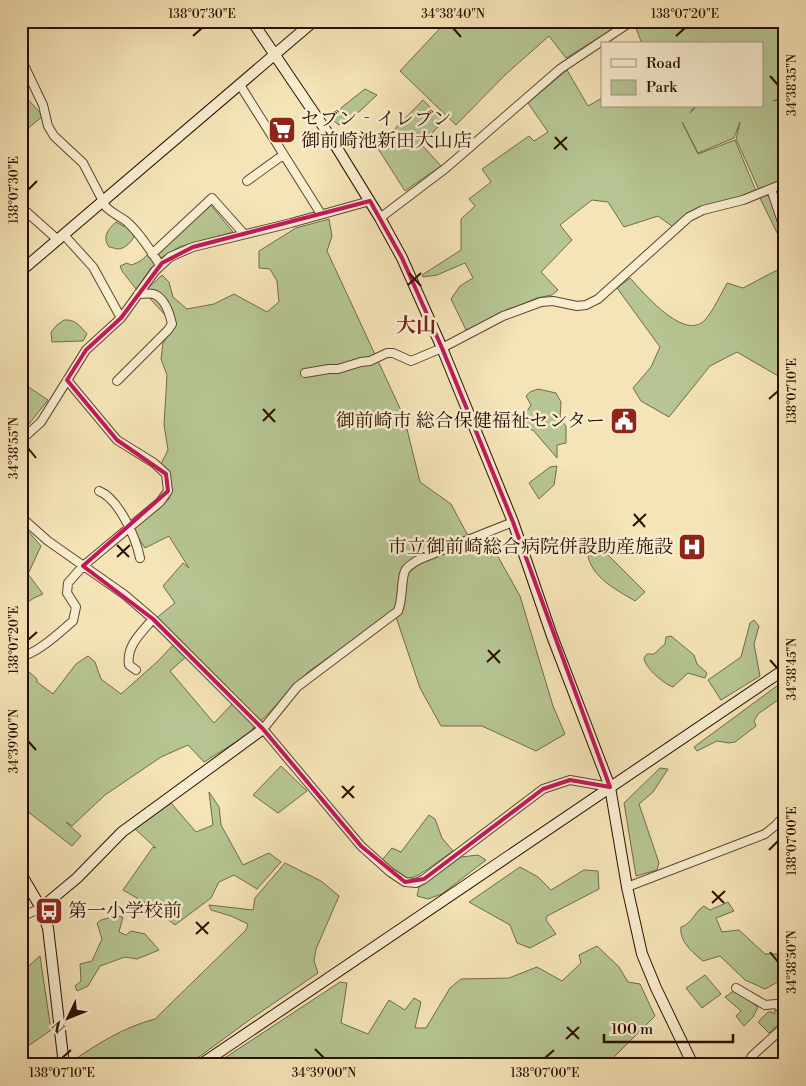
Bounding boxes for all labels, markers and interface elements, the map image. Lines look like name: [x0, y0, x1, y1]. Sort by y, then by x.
text: 138°07'30"E: [168, 7, 236, 22]
text: 34°38'40"N: [421, 7, 485, 22]
text: 138°07'20"E: [651, 7, 719, 22]
legend: [601, 42, 764, 108]
text: Road: [646, 54, 681, 73]
text: 34°38'35"N: [785, 54, 800, 116]
text: Park: [646, 78, 678, 97]
place label: セブン‐イレブン 御前崎池新田大山店: [301, 107, 472, 153]
supermarket icon: セブン‐イレブン 御前崎池新田大山店: [267, 115, 297, 145]
text: 138°07'30"E: [7, 156, 22, 224]
district label: 大山: [396, 314, 436, 339]
text: 138°07'10"E: [785, 358, 800, 424]
public building icon: 御前崎市 総合保健福祉センター: [609, 406, 639, 436]
place label: 御前崎市 総合保健福祉センター: [336, 409, 605, 433]
text: 34°38'55"N: [7, 417, 22, 479]
hospital icon: 市立御前崎総合病院併設助産施設: [677, 532, 707, 562]
place label: 市立御前崎総合病院併設助産施設: [388, 535, 673, 559]
text: 138°07'20"E: [7, 606, 22, 674]
text: 34°38'45"N: [785, 638, 800, 700]
text: 34°39'00"N: [7, 709, 22, 773]
text: 138°07'00"E: [785, 806, 800, 876]
bus stop icon: 第一小学校前: [34, 896, 64, 926]
place label: 第一小学校前: [68, 899, 182, 923]
text: 34°38'50"N: [785, 930, 800, 994]
north arrow: [42, 994, 92, 1044]
scale bar: [604, 1011, 732, 1043]
text: N: [49, 1016, 70, 1036]
text: 100 m: [611, 1020, 653, 1039]
text: 138°07'10"E: [29, 1066, 95, 1081]
text: 34°39'00"N: [292, 1066, 356, 1081]
text: 138°07'00"E: [510, 1066, 580, 1081]

